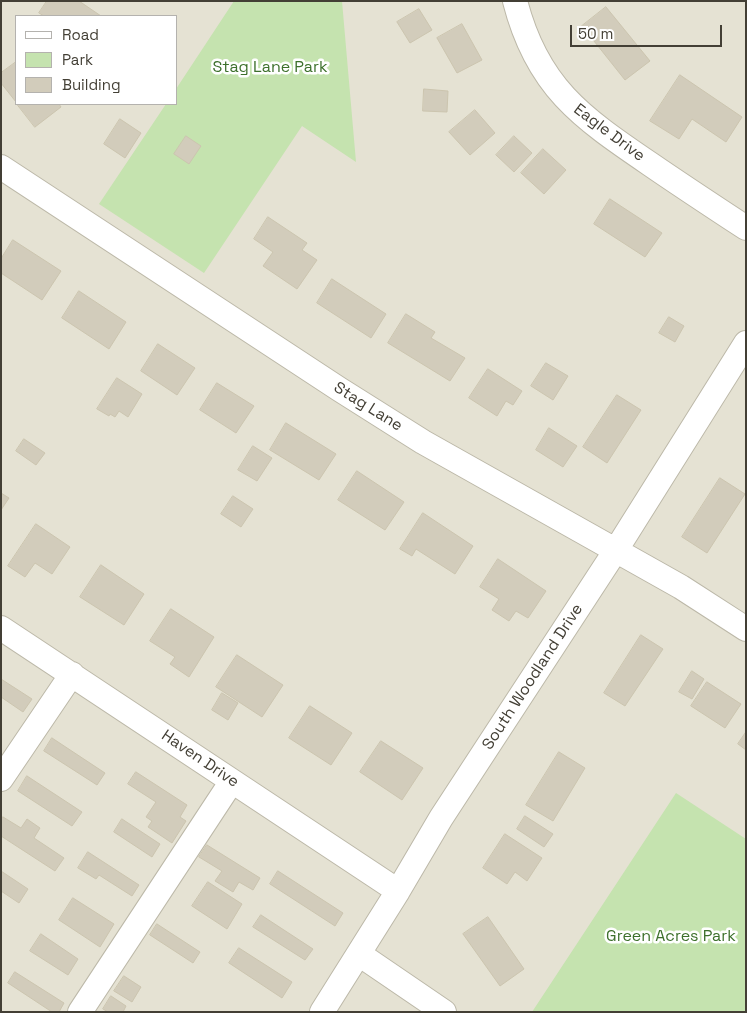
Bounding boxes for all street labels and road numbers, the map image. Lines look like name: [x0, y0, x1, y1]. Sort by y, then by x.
street label: Eagle Drive: [570, 100, 648, 166]
street label: Stag Lane: [330, 378, 406, 436]
street label: South Woodland Drive: [479, 600, 587, 754]
street label: Haven Drive: [158, 726, 242, 792]

